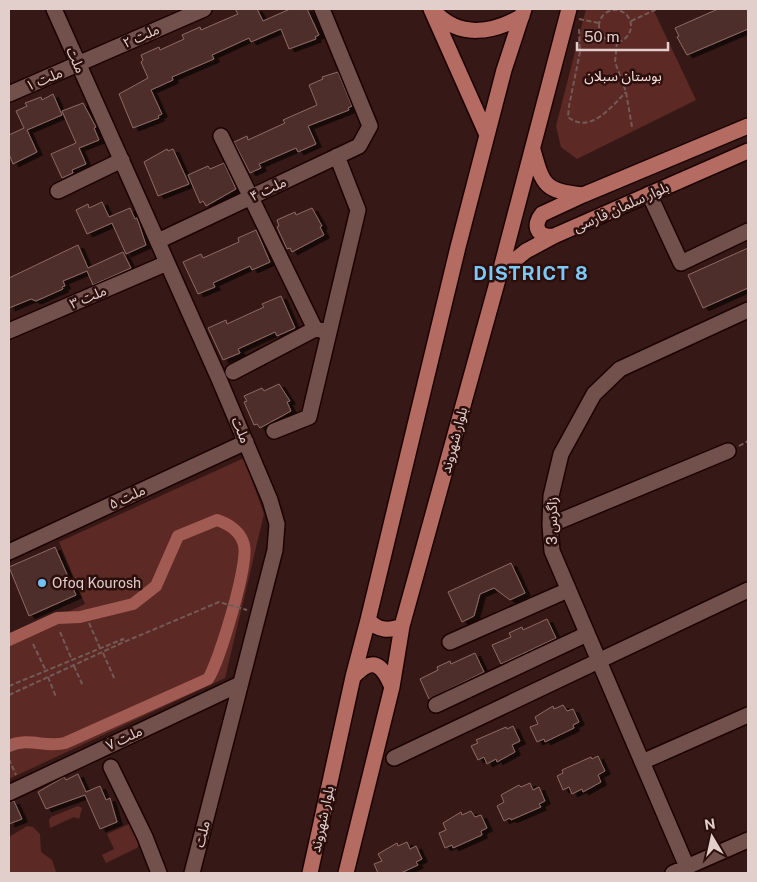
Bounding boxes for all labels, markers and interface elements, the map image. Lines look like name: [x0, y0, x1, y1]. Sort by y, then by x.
scale bar: [577, 20, 668, 52]
street label: ملت ۲: [120, 21, 162, 51]
text: 50 m: [584, 28, 619, 45]
street label: ملت: [63, 44, 89, 76]
street label: ملت ۱: [23, 64, 65, 94]
park label: بوستان سبلان: [584, 68, 662, 85]
street label: ملت ۴: [247, 174, 289, 204]
street label: بلوار سلمان فارسی: [571, 179, 672, 236]
district label: DISTRICT 8: [473, 262, 589, 284]
street label: ملت ۳: [67, 282, 109, 312]
street label: بلوار شهروند: [438, 405, 471, 475]
street label: ملت: [228, 415, 254, 445]
street label: ملت ۵: [106, 482, 148, 512]
street label: زاگرس 3: [544, 497, 561, 545]
place label: Ofoq Kourosh: [52, 575, 141, 591]
marker: Ofoq Kourosh: [36, 577, 48, 589]
street label: ملت ۷: [103, 723, 145, 753]
street label: بلوار شهروند: [307, 784, 338, 854]
north arrow: [687, 812, 737, 862]
text: N: [703, 815, 717, 833]
street label: ملت: [191, 819, 213, 849]

